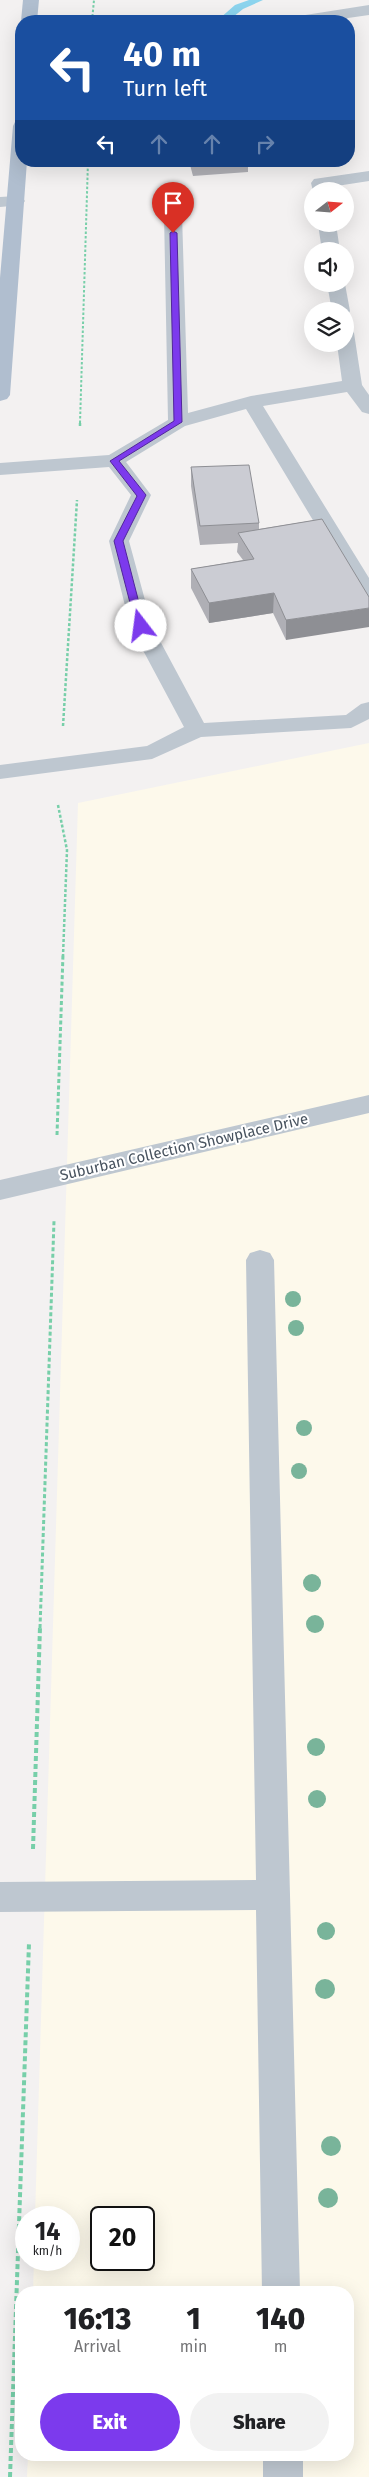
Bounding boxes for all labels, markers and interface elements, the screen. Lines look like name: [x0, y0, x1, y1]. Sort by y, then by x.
text: 40 m: [123, 33, 201, 75]
icon: left: [40, 35, 105, 100]
text: Turn left: [123, 75, 207, 102]
icon: left: [92, 130, 120, 158]
icon: ahead: [145, 130, 173, 158]
icon: ahead: [198, 130, 226, 158]
icon: right: [251, 130, 279, 158]
pin: [152, 182, 194, 233]
north arrow: [304, 182, 354, 232]
map controls: [304, 182, 354, 352]
icon: arrive: [159, 189, 187, 217]
button: sound: [304, 242, 354, 292]
button: layers: [304, 302, 354, 352]
position arrow: [114, 599, 166, 651]
street label: Suburban Collection Showplace Drive: [58, 1110, 310, 1184]
speed limit sign: 20: [90, 2206, 155, 2271]
text: 14: [35, 2217, 60, 2247]
text: km/h: [33, 2244, 62, 2258]
text: 16:13: [64, 2301, 131, 2337]
text: 1: [187, 2301, 201, 2337]
text: 140: [256, 2301, 305, 2337]
text: Arrival: [74, 2337, 121, 2356]
text: min: [180, 2337, 207, 2356]
text: m: [274, 2337, 288, 2356]
button: Exit: [40, 2393, 180, 2451]
button: Share: [190, 2393, 329, 2451]

